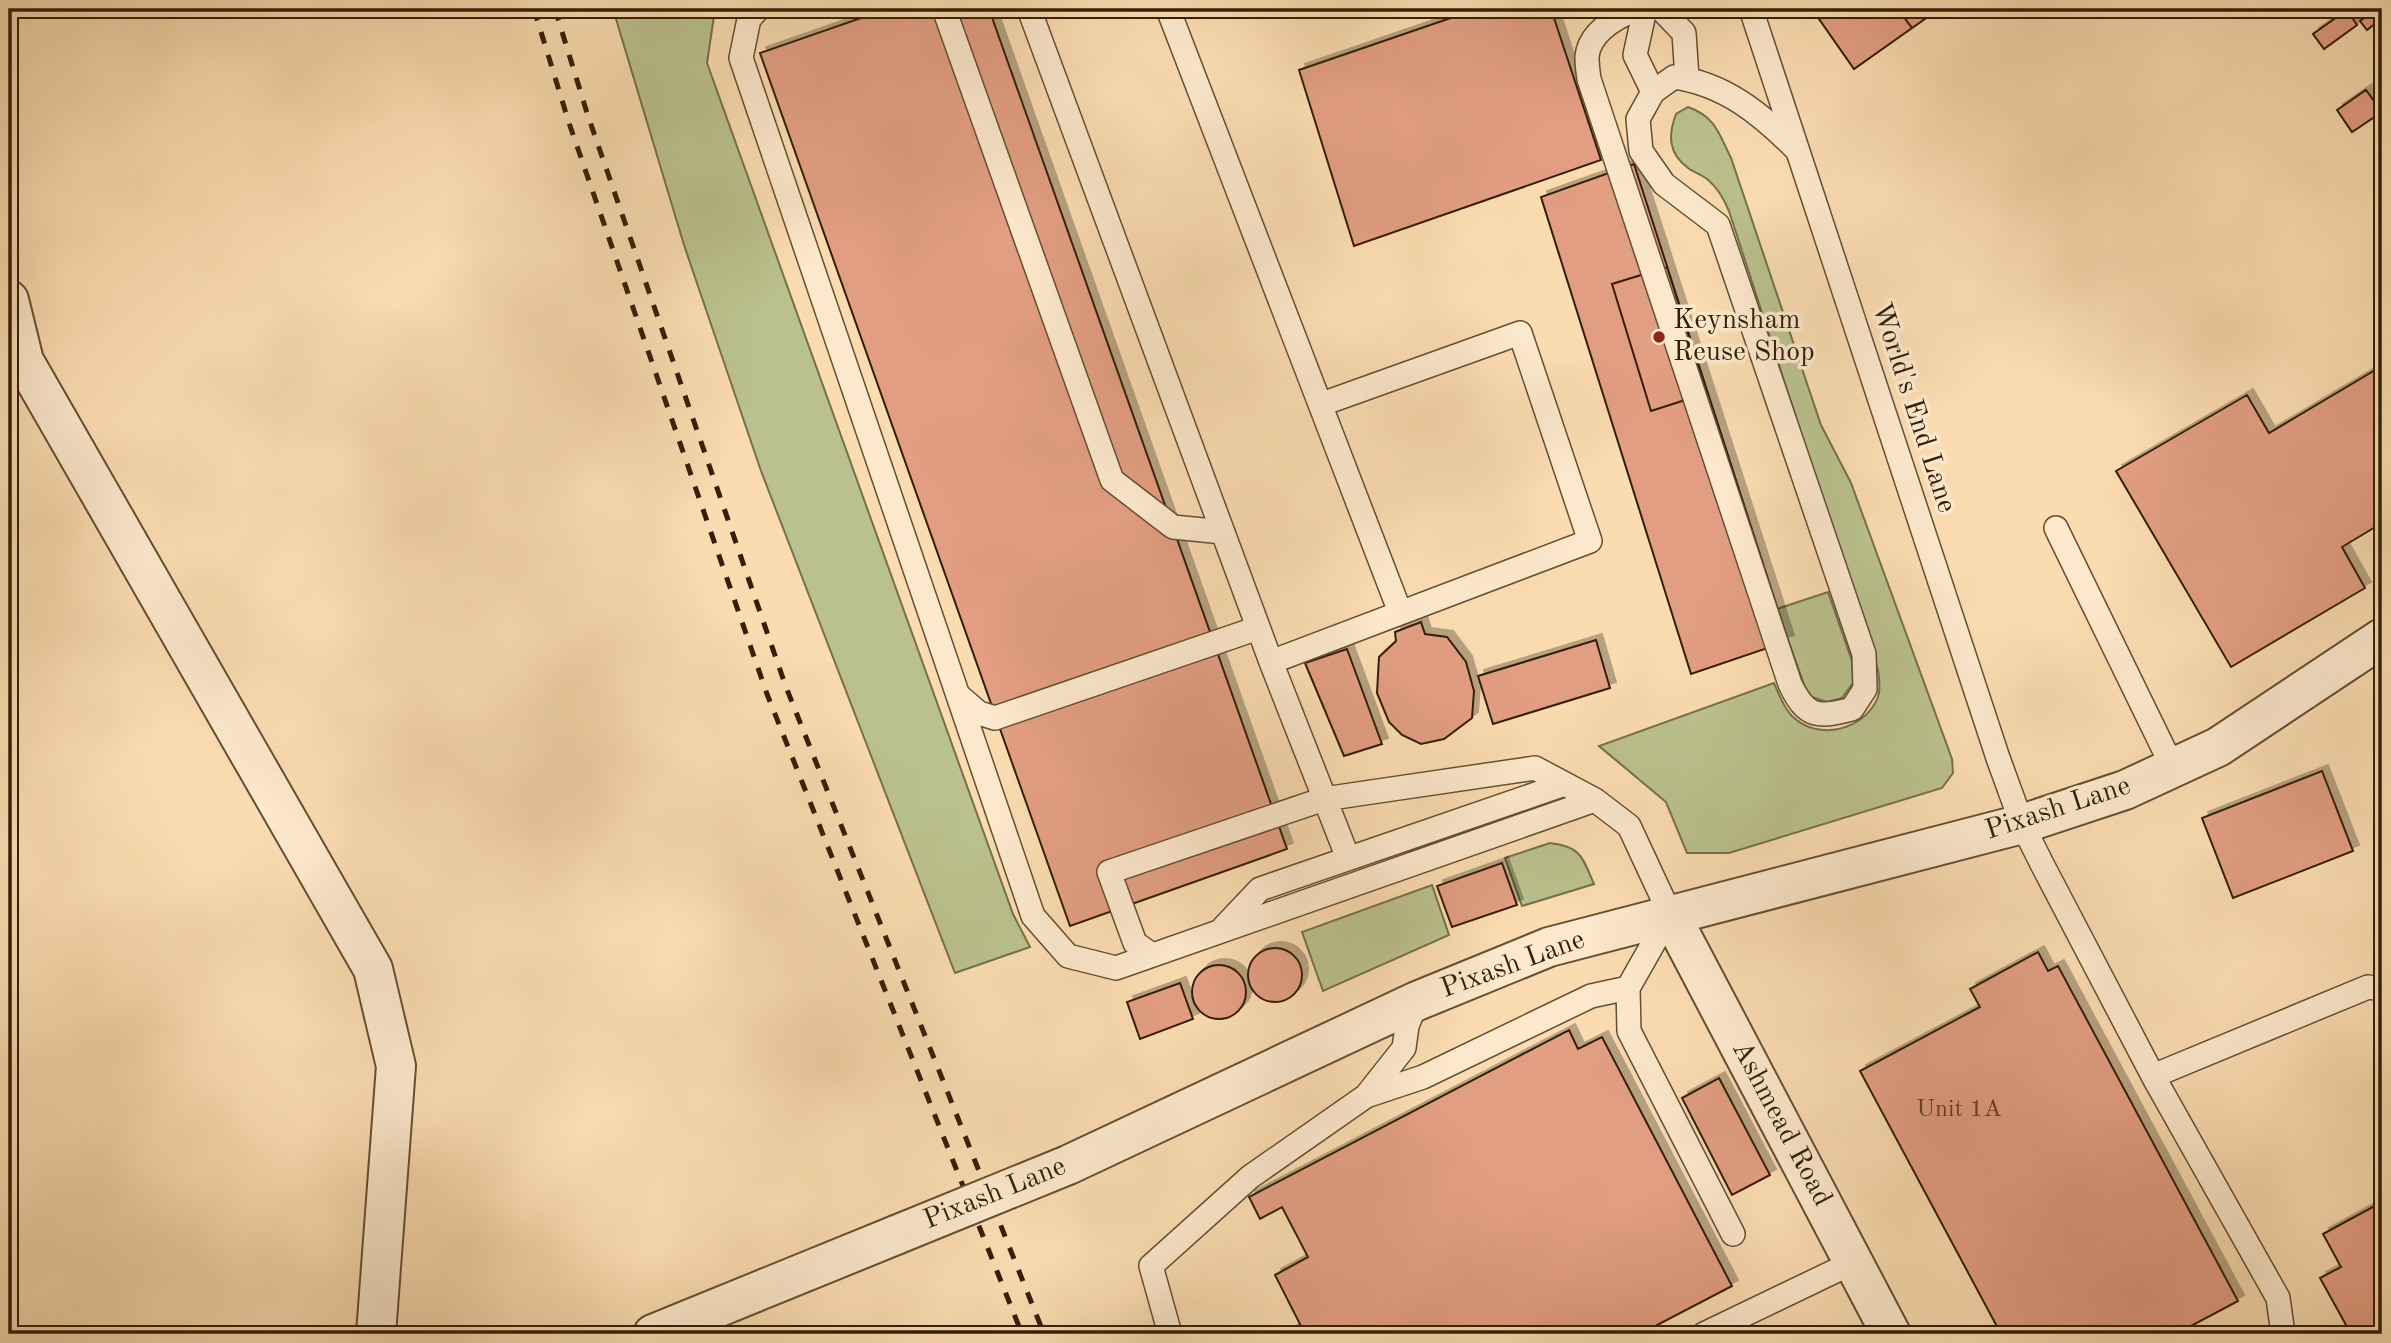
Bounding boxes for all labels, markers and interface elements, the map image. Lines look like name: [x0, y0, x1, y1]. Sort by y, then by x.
street label: World's End Lane: [1866, 300, 1960, 516]
place label: Keynsham Reuse Shop: [1673, 307, 1815, 367]
marker: Keynsham Reuse Shop: [1651, 329, 1667, 345]
street label: Pixash Lane: [1982, 772, 2134, 846]
street label: Pixash Lane: [1437, 926, 1589, 1004]
street label: Ashmead Road: [1726, 1037, 1836, 1211]
house number: Unit 1A: [1916, 1098, 2002, 1122]
street label: Pixash Lane: [920, 1153, 1070, 1235]

